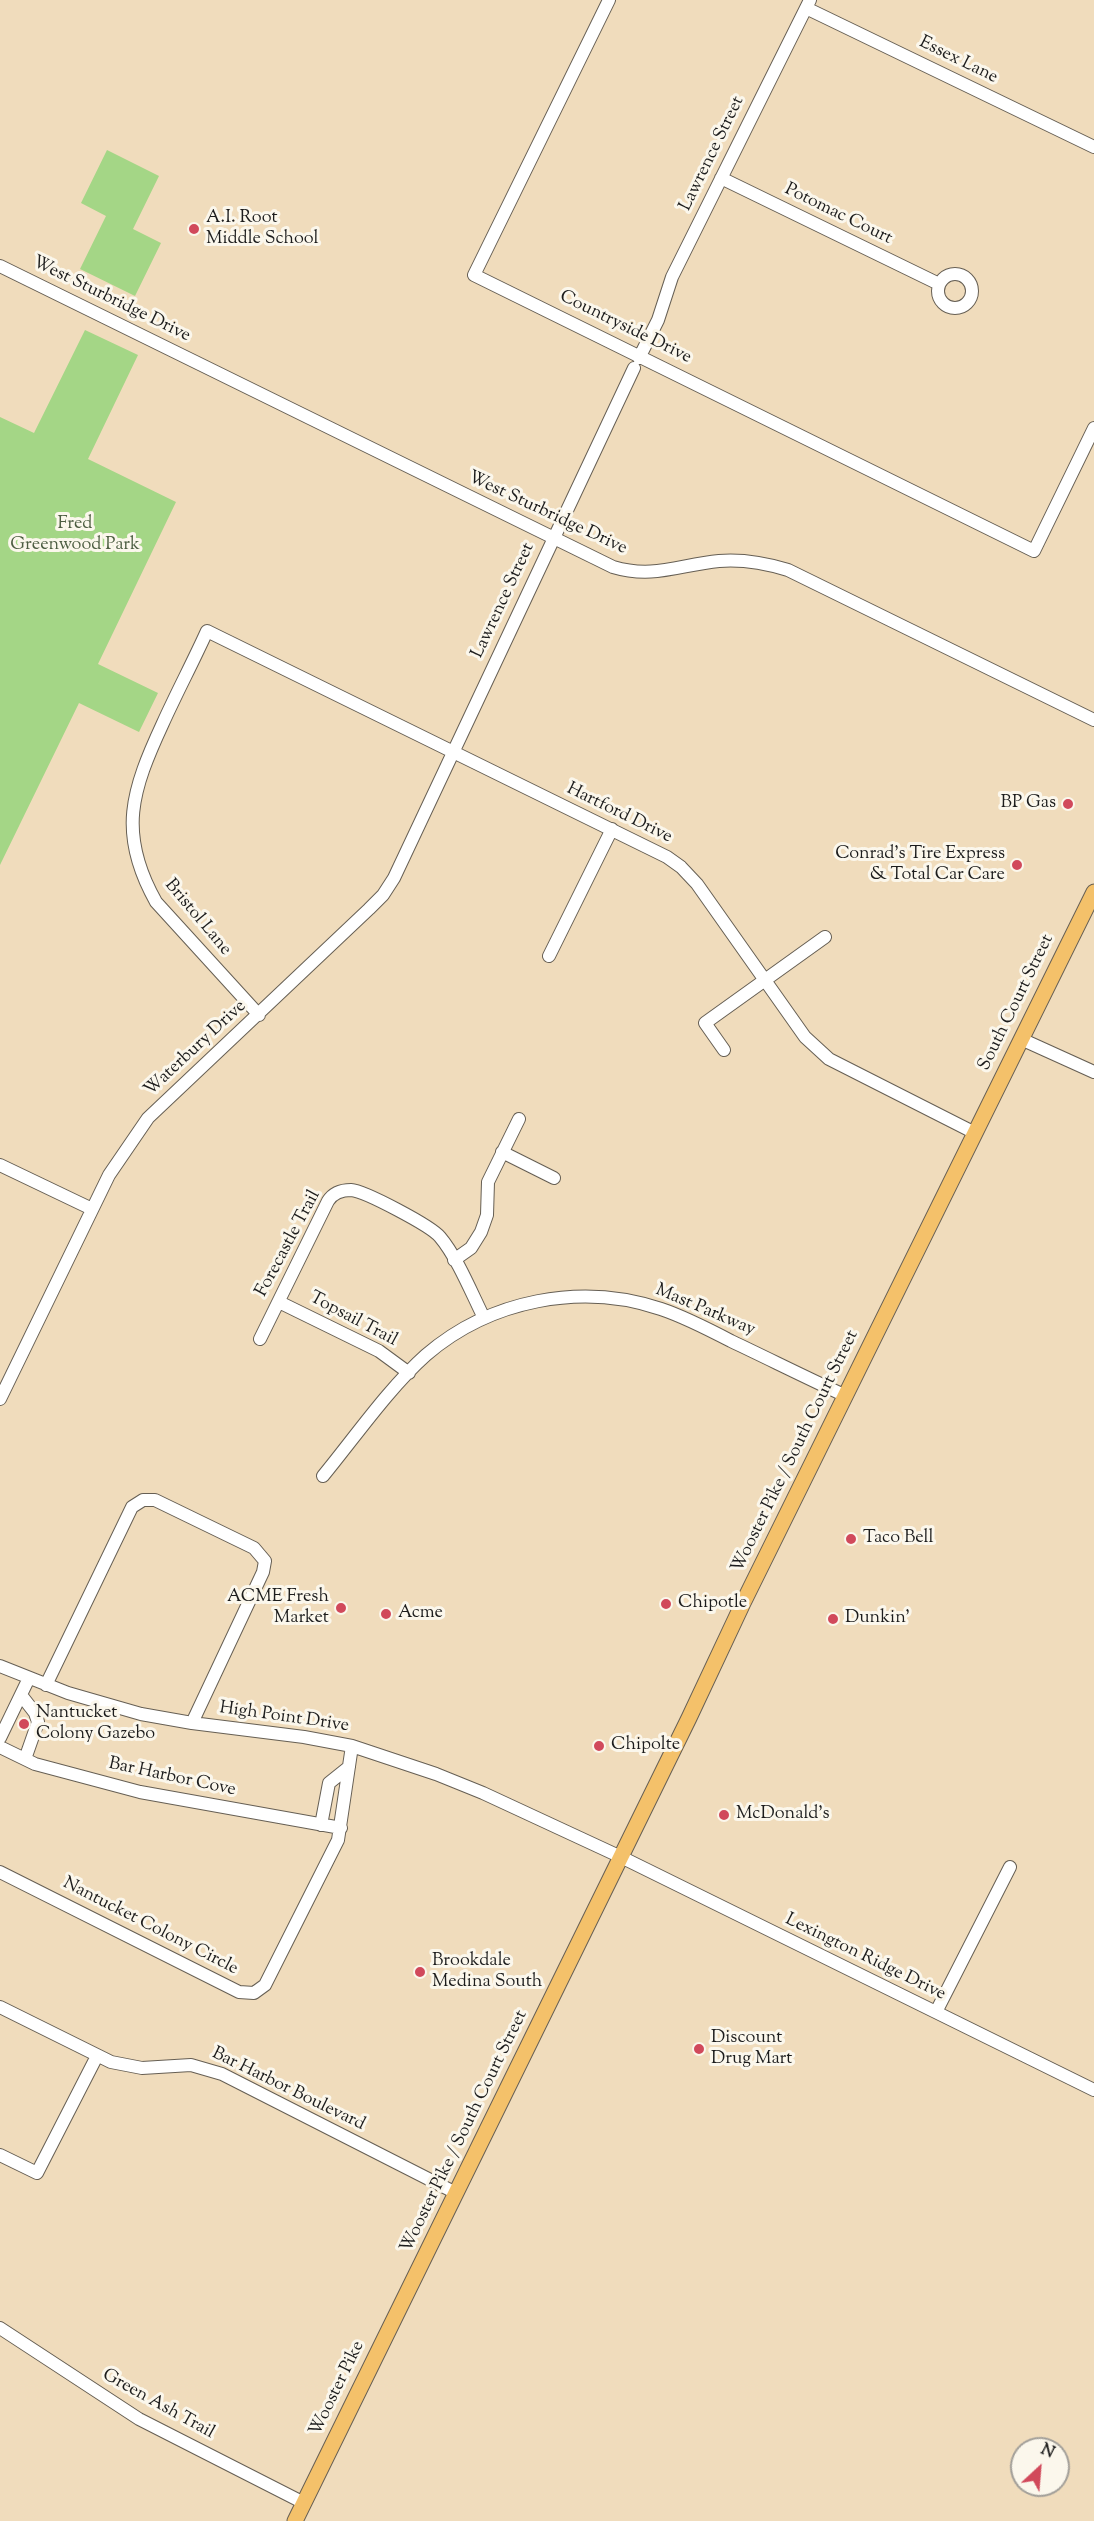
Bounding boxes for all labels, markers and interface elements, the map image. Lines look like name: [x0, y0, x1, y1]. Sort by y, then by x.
street label: Essex Lane: [915, 33, 1001, 89]
street label: Lawrence Street: [676, 93, 750, 215]
street label: Potomac Court: [781, 180, 895, 250]
place label: A.I. Root Middle School: [206, 208, 319, 250]
marker: A.I. Root Middle School: [187, 222, 201, 236]
street label: West Sturbridge Drive: [28, 252, 194, 348]
street label: Countryside Drive: [555, 287, 695, 369]
street label: West Sturbridge Drive: [464, 468, 630, 560]
park label: Fred Greenwood Park: [10, 514, 140, 556]
street label: Lawrence Street: [468, 540, 540, 662]
street label: Hartford Drive: [563, 779, 675, 849]
place label: BP Gas: [1001, 793, 1056, 815]
marker: BP Gas: [1061, 797, 1075, 811]
place label: Conrad's Tire Express & Total Car Care: [835, 844, 1005, 886]
marker: Conrad's Tire Express & Total Car Care: [1010, 858, 1024, 872]
street label: Bristol Lane: [159, 875, 235, 961]
street label: South Court Street: [975, 931, 1059, 1075]
street label: Waterbury Drive: [141, 996, 251, 1102]
street label: Forecastle Trail: [252, 1187, 326, 1301]
street label: Mast Parkway: [652, 1280, 758, 1342]
street label: Topsail Trail: [305, 1288, 401, 1352]
street label: Wooster Pike / South Court Street: [728, 1327, 864, 1577]
place label: Taco Bell: [863, 1528, 934, 1550]
marker: Taco Bell: [844, 1532, 858, 1546]
place label: ACME Fresh Market: [227, 1587, 329, 1630]
place label: Chipotle: [678, 1593, 747, 1615]
marker: Chipotle: [659, 1597, 673, 1611]
marker: ACME Fresh Market: [334, 1601, 348, 1615]
place label: Acme: [398, 1603, 443, 1625]
marker: Acme: [379, 1607, 393, 1621]
place label: Dunkin': [845, 1608, 910, 1630]
marker: Dunkin': [826, 1612, 840, 1626]
street label: High Point Drive: [218, 1698, 350, 1738]
place label: Nantucket Colony Gazebo: [36, 1703, 155, 1746]
marker: Nantucket Colony Gazebo: [17, 1717, 31, 1731]
place label: Chipolte: [611, 1735, 680, 1757]
marker: Chipolte: [592, 1739, 606, 1753]
street label: Bar Harbor Cove: [106, 1754, 238, 1802]
place label: McDonald's: [736, 1804, 830, 1826]
marker: McDonald's: [717, 1808, 731, 1822]
street label: Nantucket Colony Circle: [59, 1873, 241, 1981]
street label: Lexington Ridge Drive: [781, 1910, 949, 2006]
place label: Brookdale Medina South: [432, 1951, 542, 1994]
marker: Brookdale Medina South: [413, 1965, 427, 1979]
street label: Wooster Pike / South Court Street: [397, 2007, 533, 2257]
place label: Discount Drug Mart: [711, 2028, 792, 2070]
marker: Discount Drug Mart: [692, 2042, 706, 2056]
street label: Bar Harbor Boulevard: [208, 2043, 368, 2137]
street label: Wooster Pike: [306, 2338, 370, 2440]
street label: Green Ash Trail: [98, 2365, 218, 2445]
north arrow: [1010, 2437, 1070, 2497]
text: N: [1036, 2439, 1058, 2465]

